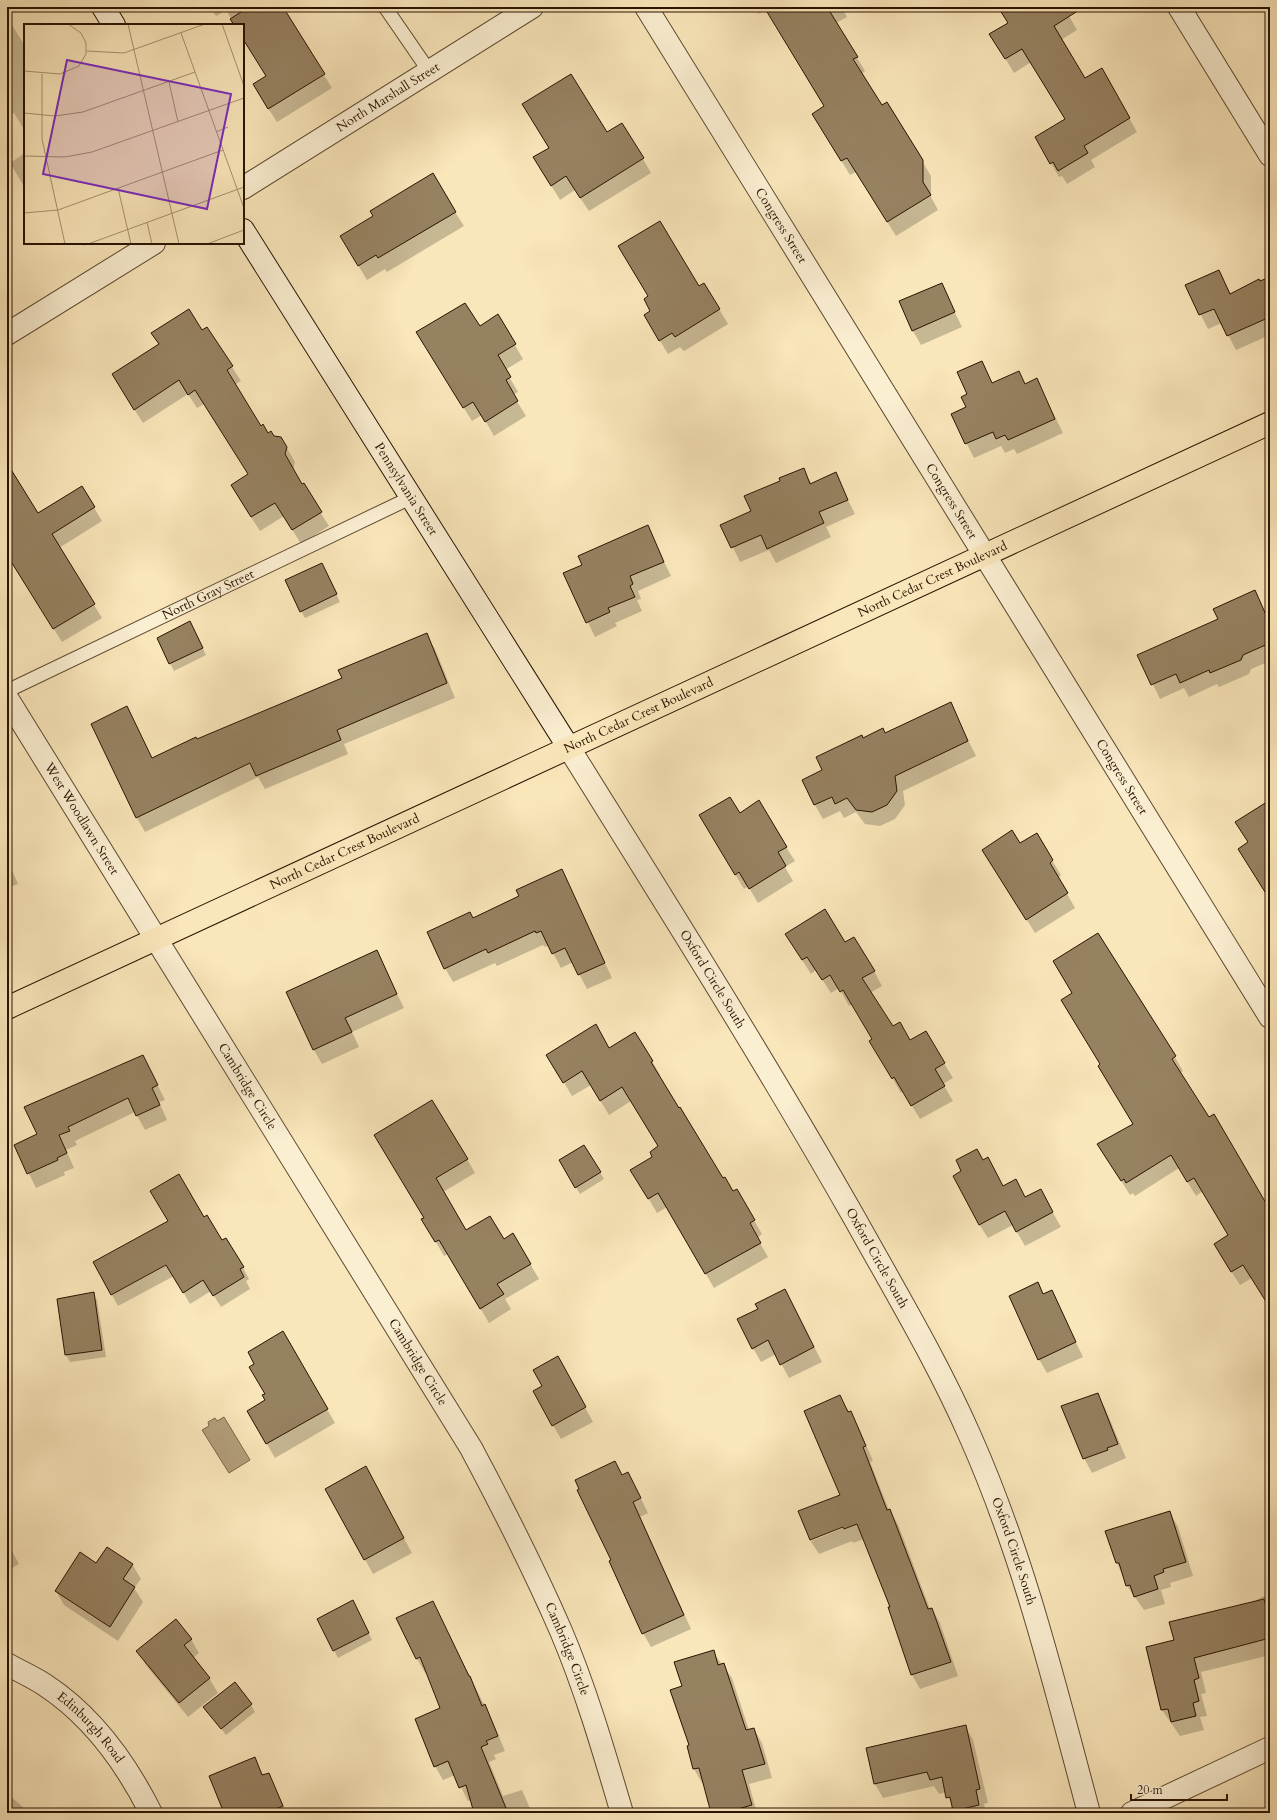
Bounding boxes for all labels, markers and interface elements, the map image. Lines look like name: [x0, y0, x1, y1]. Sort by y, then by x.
inset map: [24, 24, 244, 244]
street label: North Marshall Street: [333, 58, 443, 136]
street label: Congress Street: [751, 184, 811, 267]
street label: Pennsylvania Street: [370, 439, 442, 539]
street label: Congress Street: [921, 460, 982, 543]
street label: North Cedar Crest Boulevard: [855, 537, 1010, 622]
street label: North Gray Street: [159, 565, 257, 624]
street label: North Cedar Crest Boulevard: [561, 673, 716, 758]
street label: Congress Street: [1091, 736, 1152, 818]
street label: West Woodlawn Street: [40, 758, 123, 878]
street label: North Cedar Crest Boulevard: [267, 809, 422, 894]
street label: Oxford Circle South: [675, 926, 750, 1032]
street label: Cambridge Circle: [214, 1040, 281, 1134]
street label: Oxford Circle South: [841, 1205, 913, 1312]
street label: Cambridge Circle: [384, 1315, 452, 1409]
street label: Oxford Circle South: [987, 1495, 1040, 1607]
street label: Cambridge Circle: [540, 1599, 594, 1698]
street label: Edinburgh Road: [53, 1688, 128, 1767]
scale bar: [1131, 1776, 1227, 1802]
text: 20 m: [1137, 1782, 1164, 1798]

